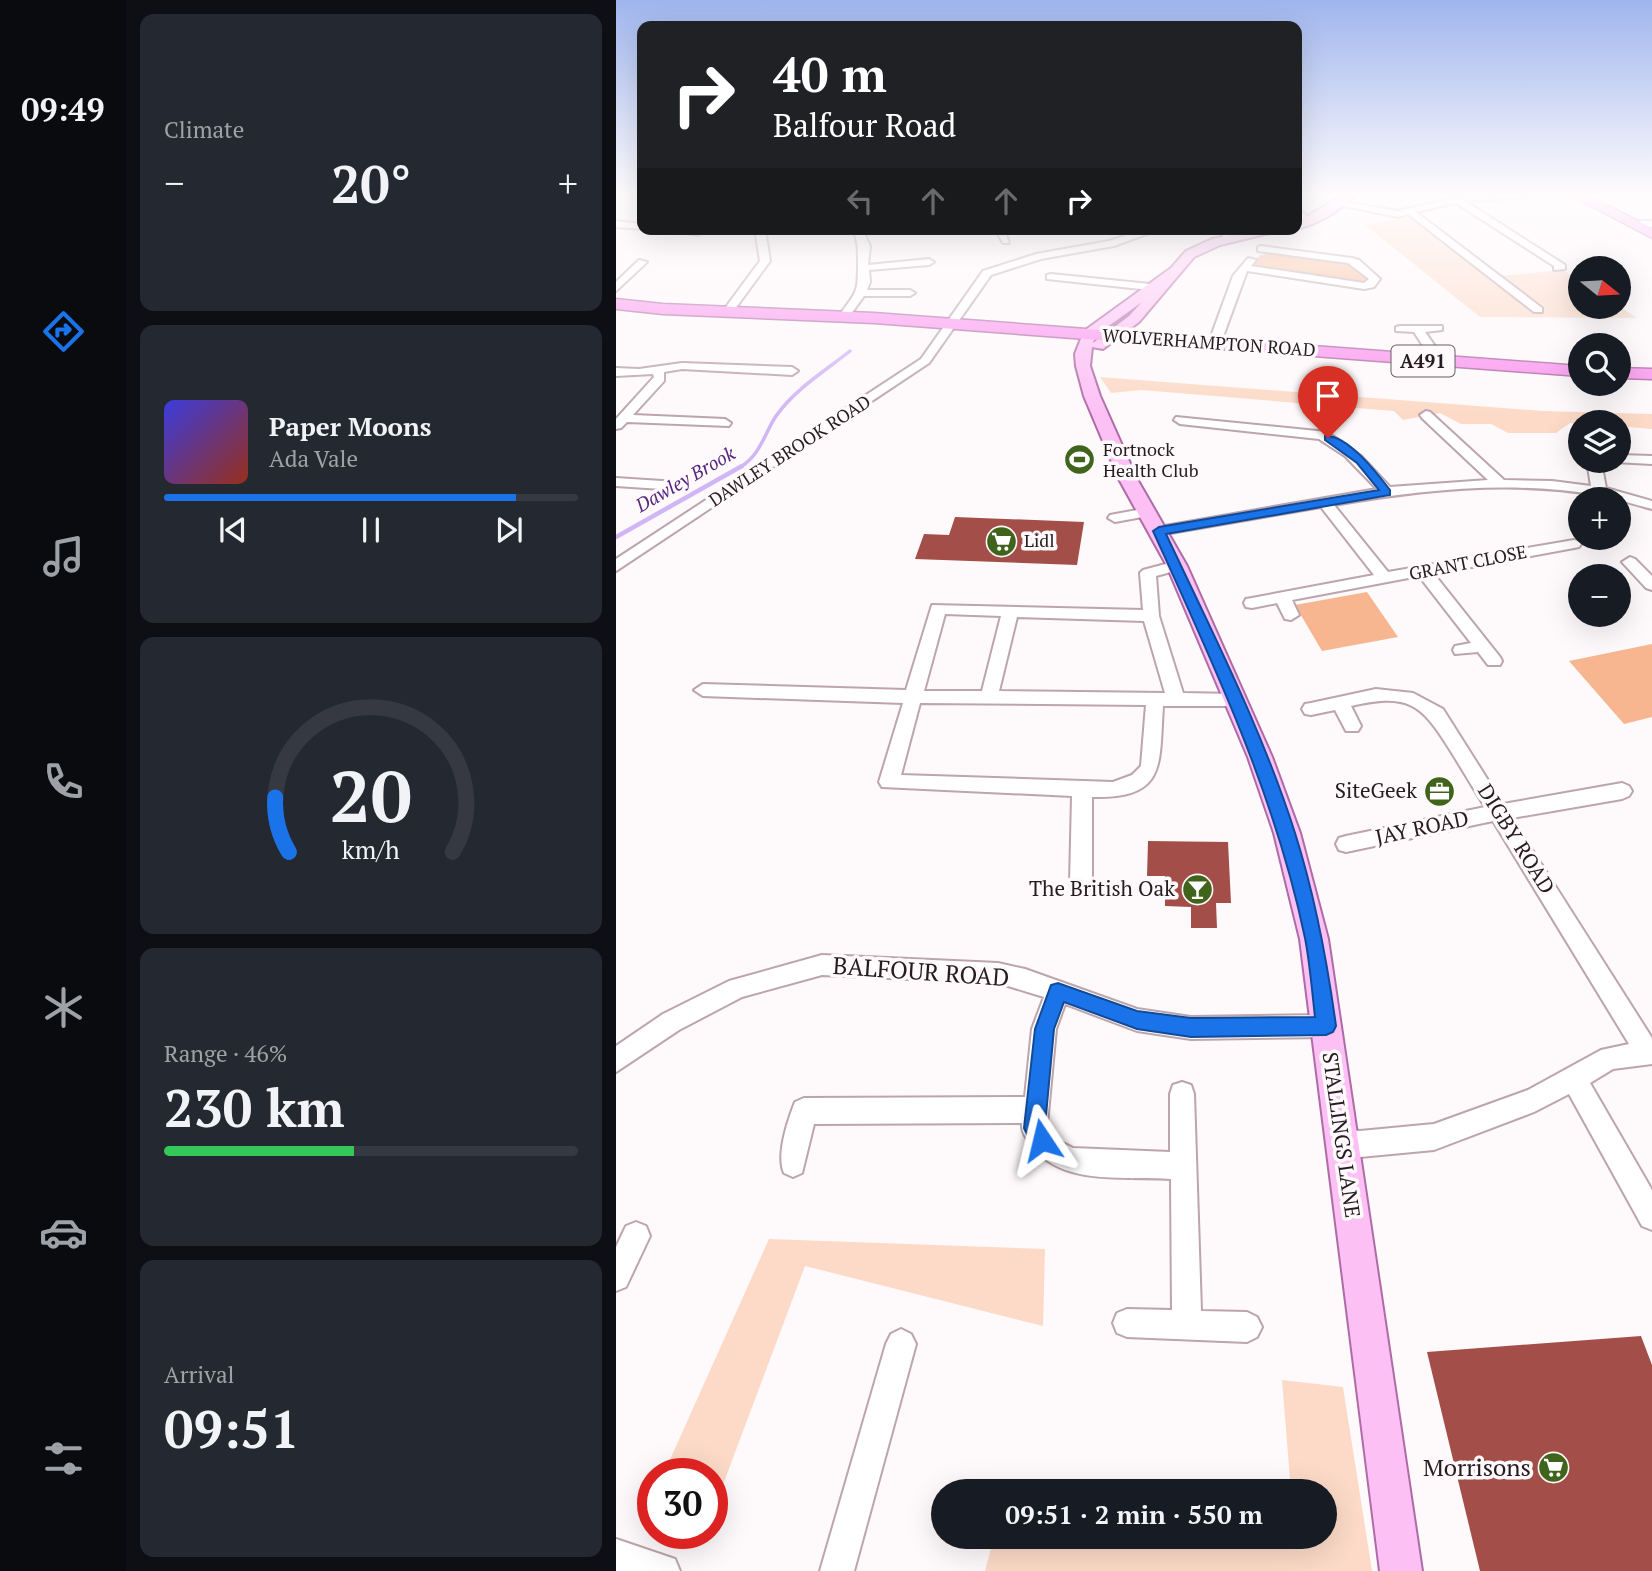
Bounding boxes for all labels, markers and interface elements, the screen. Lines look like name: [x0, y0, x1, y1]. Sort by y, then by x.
text: 40 m: [773, 41, 887, 106]
icon: right: [658, 49, 749, 140]
text: 09:49: [21, 88, 105, 130]
text: Balfour Road: [773, 104, 956, 146]
text: Climate: [164, 114, 244, 145]
text: 20°: [331, 149, 411, 218]
text: −: [164, 158, 184, 208]
text: +: [558, 158, 578, 208]
icon: left: [841, 182, 879, 220]
icon: ahead: [914, 182, 952, 220]
icon: ahead: [987, 182, 1025, 220]
icon: right: [1060, 182, 1098, 220]
north arrow: [1568, 256, 1631, 318]
map controls: [1568, 256, 1631, 627]
icon: directions: [39, 307, 88, 356]
street label: WOLVERHAMPTON ROAD: [1102, 323, 1316, 361]
button: search: [1568, 333, 1631, 396]
road number: A491: [1392, 346, 1454, 376]
pin: [1298, 366, 1358, 438]
icon: arrive: [1309, 377, 1347, 415]
street label: DAWLEY BROOK ROAD: [704, 389, 875, 512]
text: Paper Moons: [269, 409, 432, 443]
button: layers: [1568, 410, 1631, 473]
place label: Fortnock Health Club: [1103, 437, 1199, 482]
water label: Dawley Brook: [630, 440, 740, 518]
text: Ada Vale: [269, 443, 358, 474]
sports icon: Fortnock Health Club: [1063, 443, 1097, 477]
button: +: [1568, 487, 1631, 550]
icon: previous: [214, 511, 252, 549]
icon: pause: [352, 511, 390, 549]
icon: next: [490, 511, 528, 549]
supermarket icon: Lidl: [984, 524, 1018, 558]
place label: Lidl: [1024, 528, 1055, 552]
icon: music: [39, 532, 88, 581]
street label: GRANT CLOSE: [1407, 539, 1529, 585]
button: −: [1568, 564, 1631, 627]
text: 20: [330, 746, 412, 843]
icon: phone: [39, 757, 88, 806]
office icon: SiteGeek: [1423, 774, 1457, 808]
place label: SiteGeek: [1335, 776, 1417, 804]
street label: DIGBY ROAD: [1472, 778, 1562, 899]
street label: JAY ROAD: [1373, 803, 1471, 851]
text: km/h: [342, 832, 400, 865]
bar icon: The British Oak: [1181, 872, 1215, 906]
place label: The British Oak: [1029, 874, 1175, 902]
street label: BALFOUR ROAD: [832, 949, 1010, 993]
icon: climate: [39, 983, 88, 1032]
text: Range · 46%: [164, 1038, 287, 1069]
street label: STALLINGS LANE: [1317, 1050, 1367, 1219]
text: 230 km: [164, 1073, 345, 1142]
position arrow: [1005, 1103, 1079, 1177]
icon: car: [39, 1208, 88, 1257]
text: Arrival: [164, 1359, 235, 1390]
text: 09:51: [164, 1394, 299, 1463]
icon: filters: [39, 1434, 88, 1483]
place label: Morrisons: [1423, 1451, 1531, 1483]
supermarket icon: Morrisons: [1537, 1451, 1571, 1485]
speed limit sign: 30: [637, 1458, 728, 1549]
text: 09:51 · 2 min · 550 m: [1005, 1497, 1263, 1531]

